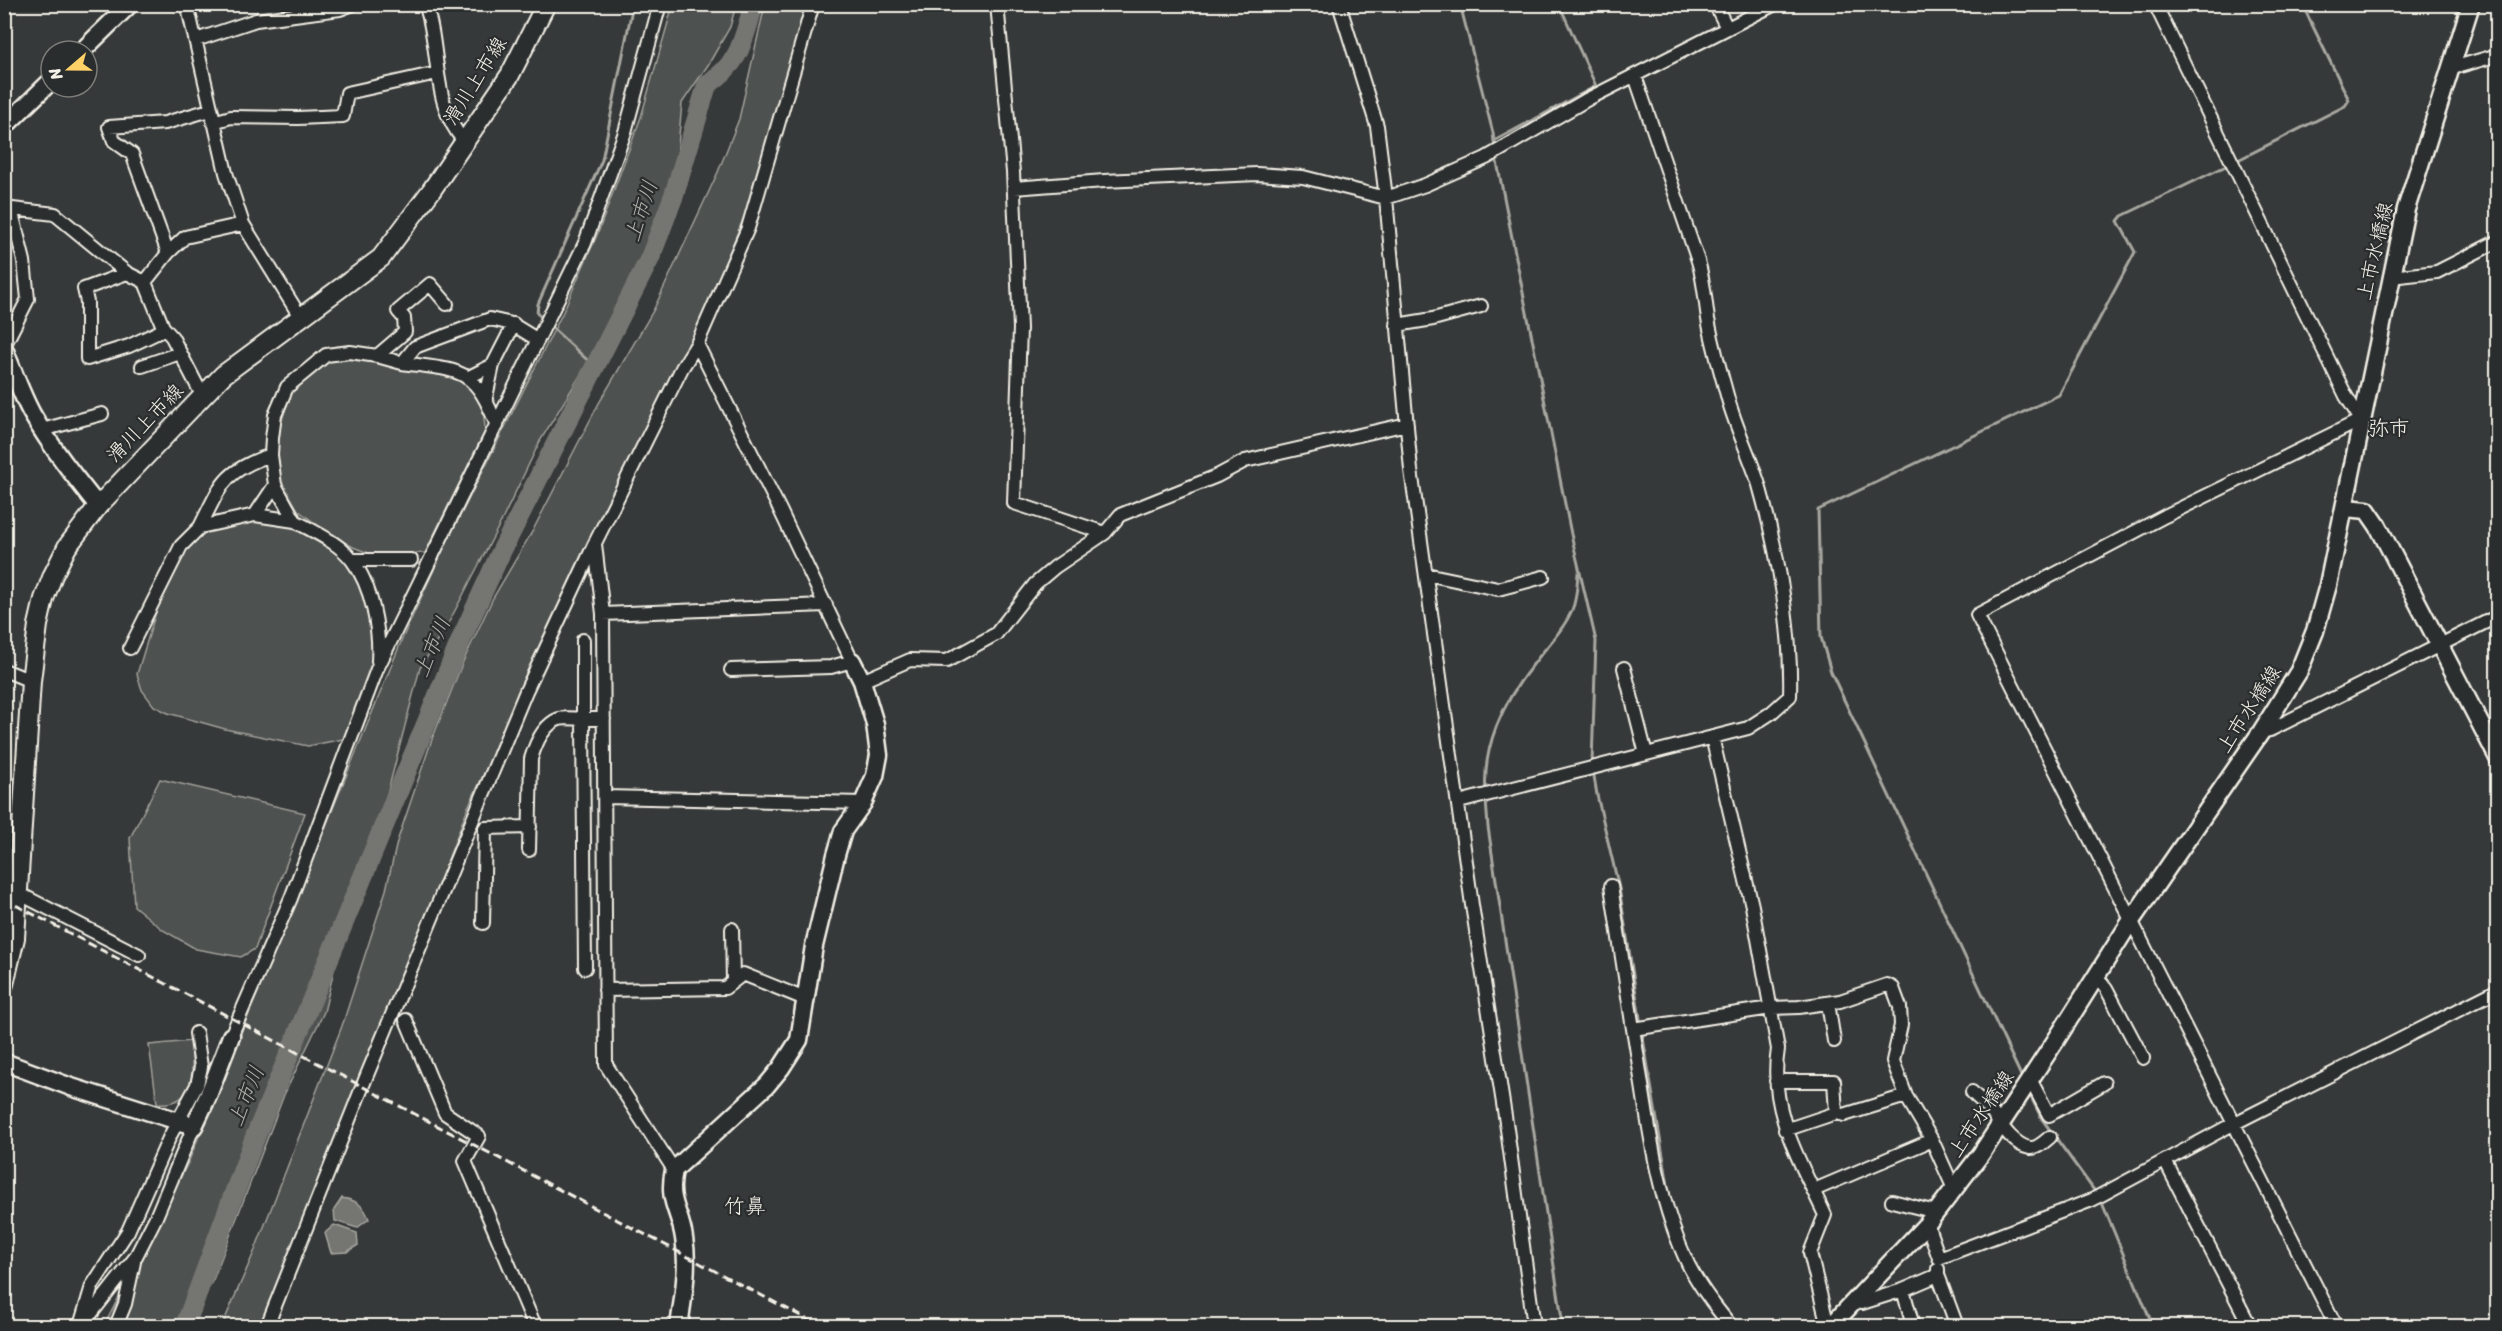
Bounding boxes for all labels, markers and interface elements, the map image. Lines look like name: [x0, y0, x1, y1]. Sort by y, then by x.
street label: 滑川上市線: [434, 29, 516, 133]
north arrow: [39, 39, 99, 99]
text: N: [40, 63, 71, 85]
water label: 上市川: [613, 175, 669, 247]
street label: 上市水橋線: [2347, 198, 2403, 304]
street label: 滑川上市線: [98, 375, 192, 471]
district label: 弥市: [2368, 409, 2410, 447]
water label: 上市川: [402, 611, 462, 683]
street label: 上市水橋線: [2207, 658, 2291, 760]
water label: 上市川: [217, 1060, 275, 1132]
street label: 上市水橋線: [1939, 1063, 2023, 1165]
district label: 竹鼻: [724, 1187, 766, 1225]

